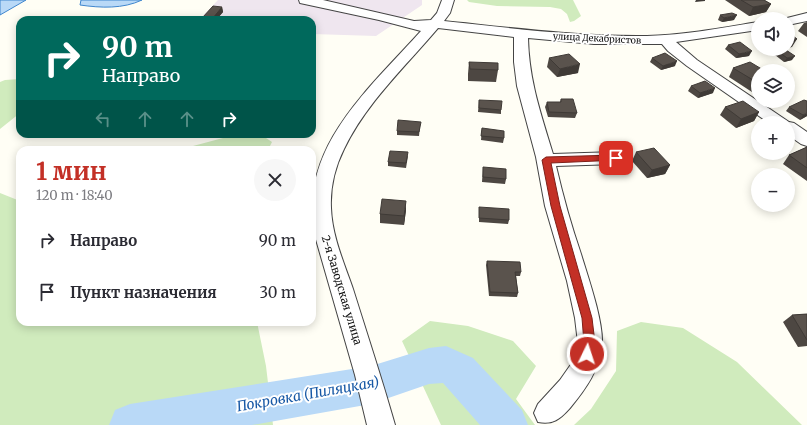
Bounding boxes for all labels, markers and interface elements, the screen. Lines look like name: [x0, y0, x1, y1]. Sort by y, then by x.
map controls: [751, 12, 795, 212]
button: sound: [751, 12, 795, 56]
text: 90 m: [102, 29, 173, 65]
street label: улица Декабристов: [553, 30, 642, 46]
icon: right: [36, 32, 88, 84]
text: Направо: [102, 64, 180, 87]
button: layers: [751, 64, 795, 108]
icon: left: [92, 108, 114, 130]
icon: ahead: [134, 108, 156, 130]
icon: ahead: [176, 108, 198, 130]
icon: right: [218, 108, 240, 130]
button: +: [751, 116, 795, 160]
pin: [599, 141, 633, 175]
icon: arrive: [605, 147, 627, 169]
text: 1 мин: [36, 156, 107, 187]
button: close: [254, 159, 296, 201]
button: −: [751, 168, 795, 212]
text: 120 m · 18:40: [36, 187, 113, 204]
icon: right: [36, 229, 58, 251]
text: Направо: [70, 231, 137, 250]
text: 90 m: [259, 231, 296, 250]
street label: 2-я Заводская улица: [319, 233, 365, 347]
icon: arrive: [36, 281, 58, 303]
text: Пункт назначения: [70, 283, 217, 302]
text: 30 m: [259, 283, 296, 302]
position arrow: [566, 333, 608, 375]
water label: Покровка (Пиляцкая): [235, 373, 381, 415]

